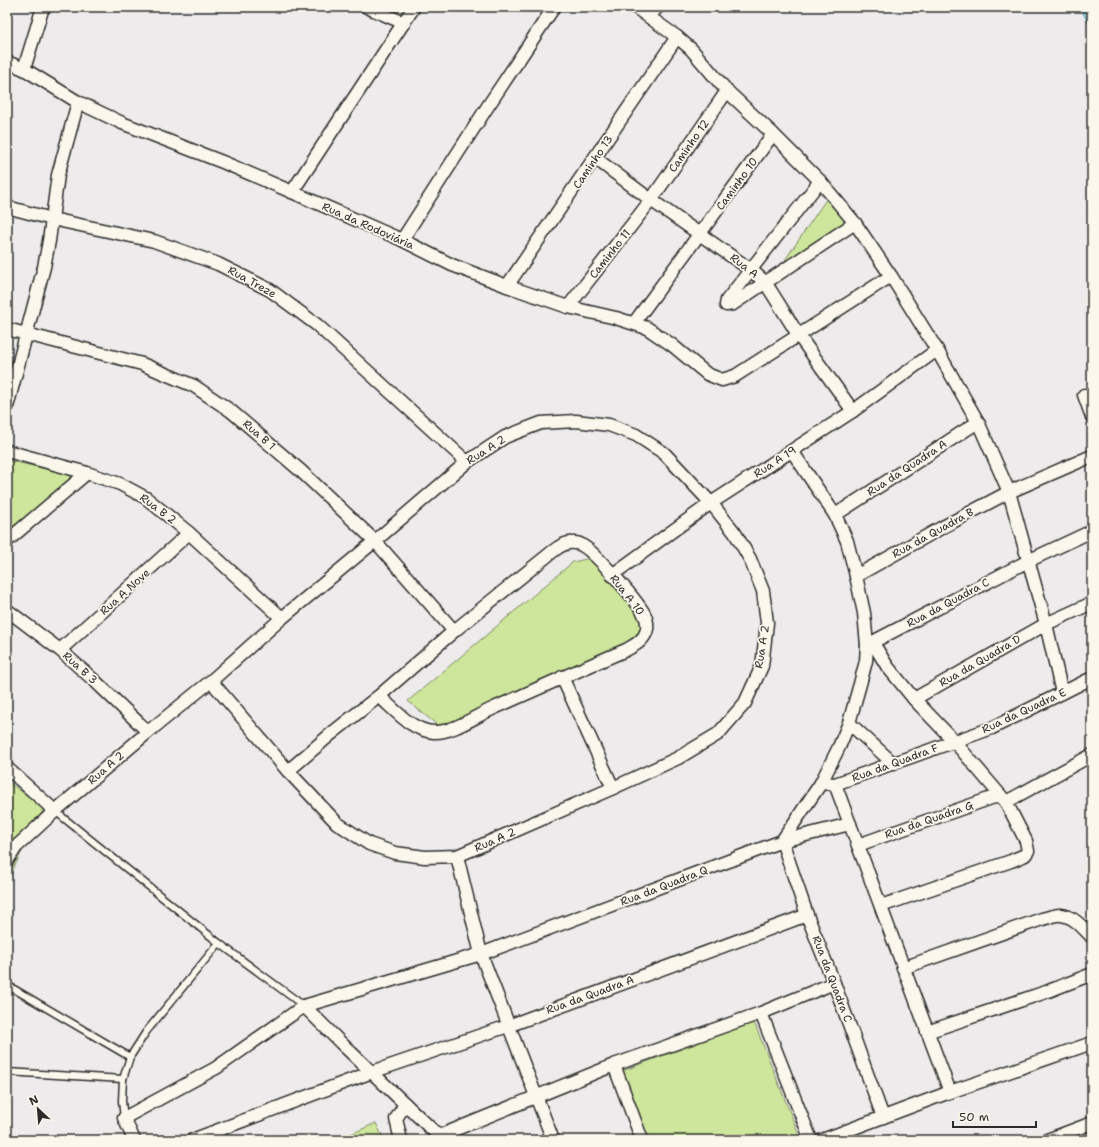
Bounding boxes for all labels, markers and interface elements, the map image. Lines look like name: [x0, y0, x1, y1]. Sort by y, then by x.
street label: Caminho 12: [665, 117, 713, 175]
street label: Caminho 13: [570, 132, 616, 192]
street label: Caminho 10: [713, 155, 761, 213]
street label: Rua da Rodoviária: [320, 199, 416, 253]
street label: Caminho 11: [586, 226, 634, 282]
street label: Rua A: [727, 250, 761, 282]
street label: Rua Treze: [225, 263, 279, 301]
street label: Rua B 1: [239, 417, 279, 453]
street label: Rua A 2: [464, 432, 508, 468]
street label: Rua da Quadra A: [864, 436, 950, 500]
street label: Rua A 19: [751, 443, 799, 481]
street label: Rua B 2: [137, 490, 179, 528]
street label: Rua da Quadra B: [890, 504, 977, 562]
street label: Rua A Nove: [97, 565, 153, 619]
street label: Rua A 10: [606, 572, 648, 618]
street label: Rua da Quadra C: [904, 575, 992, 631]
street label: Rua A 2: [751, 624, 773, 670]
street label: Rua da Quadra D: [936, 632, 1024, 690]
street label: Rua B 3: [59, 648, 101, 688]
street label: Rua da Quadra E: [979, 685, 1069, 737]
street label: Rua da Quadra F: [850, 740, 940, 786]
street label: Rua A 2: [85, 748, 127, 788]
street label: Rua da Quadra G: [883, 798, 976, 842]
street label: Rua A 2: [472, 824, 518, 856]
street label: Rua da Quadra Q: [618, 862, 710, 910]
street label: Rua da Quadra C: [809, 934, 855, 1025]
street label: Rua da Quadra A: [544, 972, 636, 1018]
north arrow: [18, 1089, 58, 1129]
text: N: [27, 1092, 41, 1109]
scale bar: [953, 1103, 1036, 1129]
text: 50 m: [959, 1109, 989, 1125]

